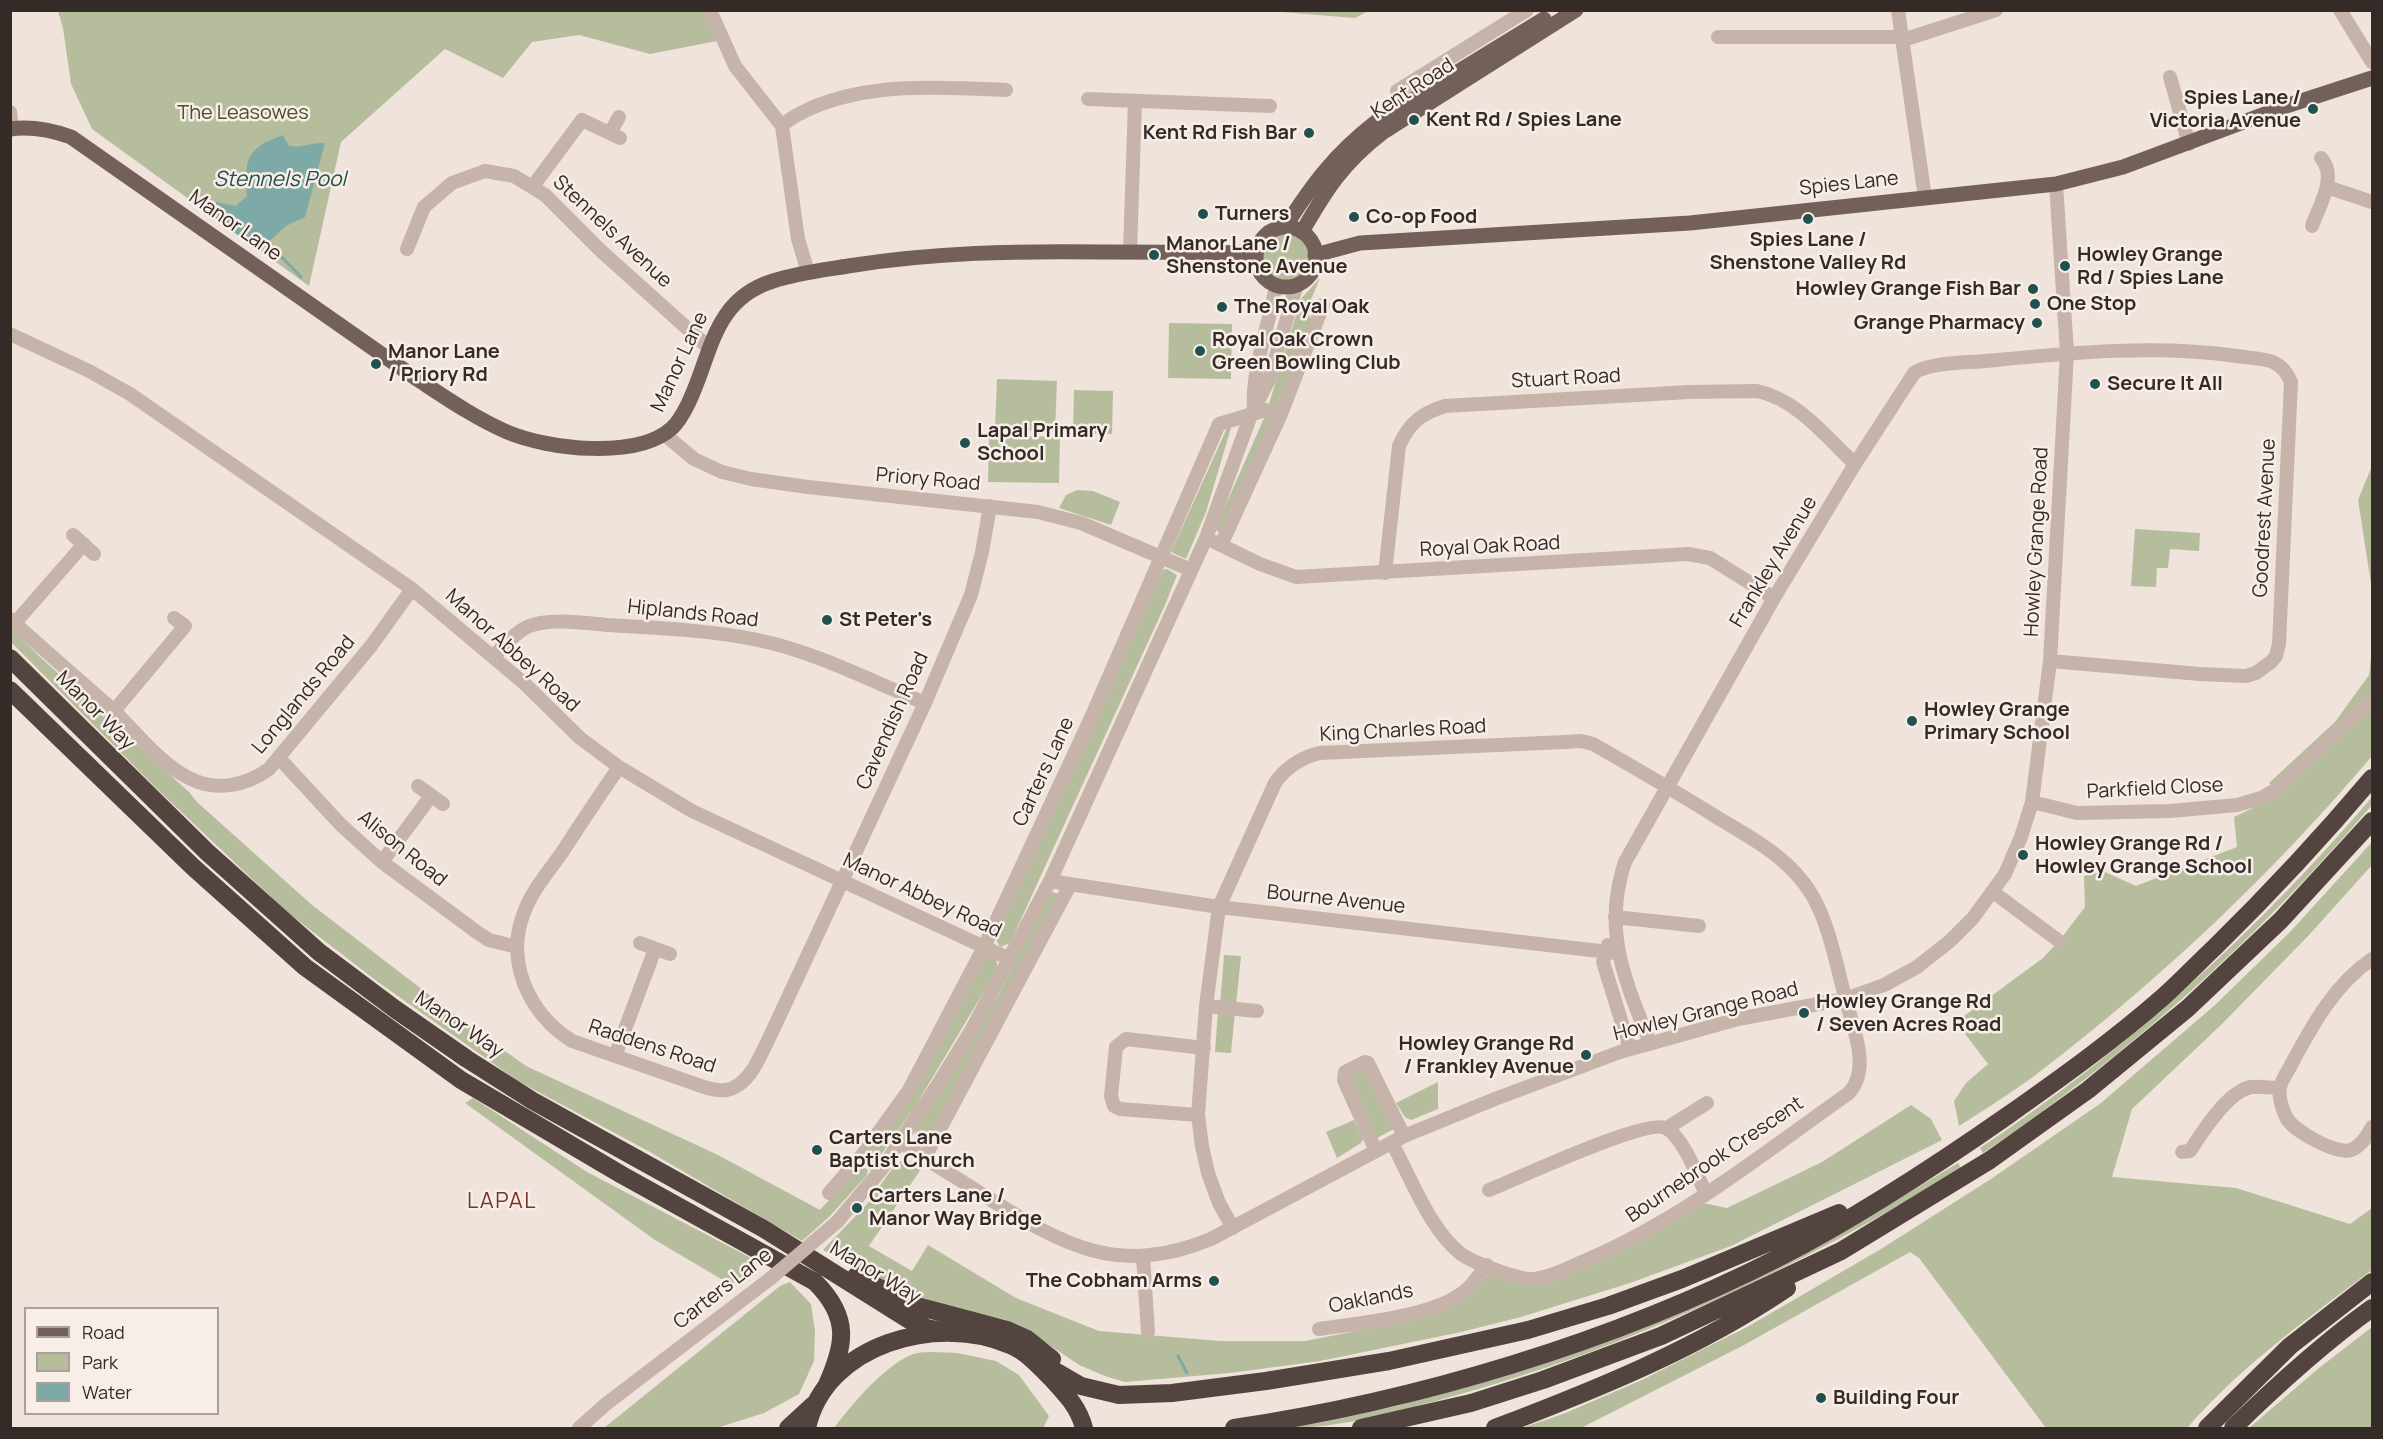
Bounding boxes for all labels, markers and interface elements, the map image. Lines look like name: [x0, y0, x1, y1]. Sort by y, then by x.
street label: Kent Road: [1367, 53, 1459, 125]
place label: Spies Lane / Victoria Avenue: [2150, 86, 2301, 133]
park label: The Leasowes: [177, 101, 309, 125]
marker: Spies Lane / Victoria Avenue: [2306, 102, 2320, 116]
place label: Kent Rd / Spies Lane: [1426, 108, 1622, 132]
marker: Kent Rd / Spies Lane: [1407, 113, 1421, 127]
place label: Kent Rd Fish Bar: [1143, 121, 1297, 145]
marker: Kent Rd Fish Bar: [1302, 126, 1316, 140]
water label: Stennels Pool: [214, 167, 346, 193]
street label: Spies Lane: [1798, 167, 1900, 201]
street label: Stennels Avenue: [547, 171, 677, 293]
street label: Manor Lane: [184, 185, 286, 267]
place label: Turners: [1215, 202, 1289, 226]
place label: Co-op Food: [1366, 205, 1477, 229]
marker: Turners: [1196, 207, 1210, 221]
marker: Co-op Food: [1347, 210, 1361, 224]
marker: Spies Lane / Shenstone Valley Rd: [1801, 212, 1815, 226]
place label: Spies Lane / Shenstone Valley Rd: [1710, 228, 1906, 275]
place label: Manor Lane / Shenstone Avenue: [1166, 232, 1348, 279]
place label: Howley Grange Rd / Spies Lane: [2077, 243, 2224, 290]
marker: Manor Lane / Shenstone Avenue: [1147, 248, 1161, 262]
marker: Howley Grange Rd / Spies Lane: [2058, 259, 2072, 273]
place label: Howley Grange Fish Bar: [1796, 277, 2021, 301]
marker: Howley Grange Fish Bar: [2026, 282, 2040, 296]
place label: One Stop: [2047, 292, 2136, 316]
place label: The Royal Oak: [1234, 295, 1369, 319]
marker: One Stop: [2028, 297, 2042, 311]
marker: The Royal Oak: [1215, 300, 1229, 314]
street label: Manor Lane: [646, 308, 714, 416]
place label: Grange Pharmacy: [1854, 311, 2025, 335]
marker: Grange Pharmacy: [2030, 316, 2044, 330]
place label: Royal Oak Crown Green Bowling Club: [1212, 328, 1401, 375]
place label: Manor Lane / Priory Rd: [388, 340, 500, 387]
marker: Royal Oak Crown Green Bowling Club: [1193, 344, 1207, 358]
marker: Manor Lane / Priory Rd: [369, 357, 383, 371]
street label: Stuart Road: [1510, 364, 1622, 394]
place label: Secure It All: [2107, 372, 2223, 396]
marker: Secure It All: [2088, 377, 2102, 391]
place label: Lapal Primary School: [977, 419, 1107, 466]
marker: Lapal Primary School: [958, 436, 972, 450]
street label: Goodrest Avenue: [2249, 438, 2281, 598]
street label: Howley Grange Road: [2020, 446, 2054, 638]
street label: Priory Road: [875, 463, 981, 497]
street label: Frankley Avenue: [1725, 492, 1823, 632]
street label: Royal Oak Road: [1419, 531, 1561, 563]
street label: Manor Abbey Road: [440, 584, 584, 718]
street label: Hiplands Road: [626, 595, 760, 633]
place label: St Peter's: [839, 608, 932, 632]
marker: St Peter's: [820, 613, 834, 627]
street label: Longlands Road: [248, 631, 360, 759]
street label: Cavendish Road: [852, 648, 934, 794]
street label: Manor Way: [51, 667, 139, 755]
place label: Howley Grange Primary School: [1924, 698, 2070, 745]
street label: Carters Lane: [1008, 713, 1080, 831]
marker: Howley Grange Primary School: [1905, 714, 1919, 728]
street label: King Charles Road: [1319, 715, 1487, 747]
street label: Parkfield Close: [2086, 773, 2224, 805]
street label: Alison Road: [353, 806, 451, 892]
place label: Howley Grange Rd / Howley Grange School: [2035, 832, 2252, 879]
marker: Howley Grange Rd / Howley Grange School: [2016, 848, 2030, 862]
street label: Manor Abbey Road: [839, 849, 1005, 943]
street label: Bourne Avenue: [1266, 881, 1406, 919]
street label: Howley Grange Road: [1611, 977, 1801, 1047]
street label: Manor Way: [410, 987, 508, 1063]
place label: Howley Grange Rd / Seven Acres Road: [1816, 990, 2001, 1037]
marker: Howley Grange Rd / Seven Acres Road: [1797, 1006, 1811, 1020]
street label: Raddens Road: [585, 1015, 719, 1079]
place label: Howley Grange Rd / Frankley Avenue: [1399, 1032, 1574, 1079]
marker: Howley Grange Rd / Frankley Avenue: [1579, 1048, 1593, 1062]
street label: Bournebrook Crescent: [1622, 1092, 1808, 1228]
place label: Carters Lane Baptist Church: [829, 1126, 975, 1173]
marker: Carters Lane Baptist Church: [810, 1143, 824, 1157]
place label: Carters Lane / Manor Way Bridge: [869, 1184, 1042, 1231]
district label: LAPAL: [467, 1189, 537, 1215]
marker: Carters Lane / Manor Way Bridge: [850, 1201, 864, 1215]
street label: Manor Way: [825, 1237, 925, 1309]
street label: Carters Lane: [669, 1243, 777, 1335]
place label: The Cobham Arms: [1026, 1269, 1202, 1293]
marker: The Cobham Arms: [1207, 1274, 1221, 1288]
street label: Oaklands: [1327, 1279, 1415, 1319]
legend: [24, 1307, 219, 1415]
text: Road: [82, 1320, 125, 1344]
text: Park: [82, 1350, 118, 1374]
text: Water: [82, 1380, 132, 1404]
place label: Building Four: [1833, 1386, 1959, 1410]
marker: Building Four: [1814, 1391, 1828, 1405]

